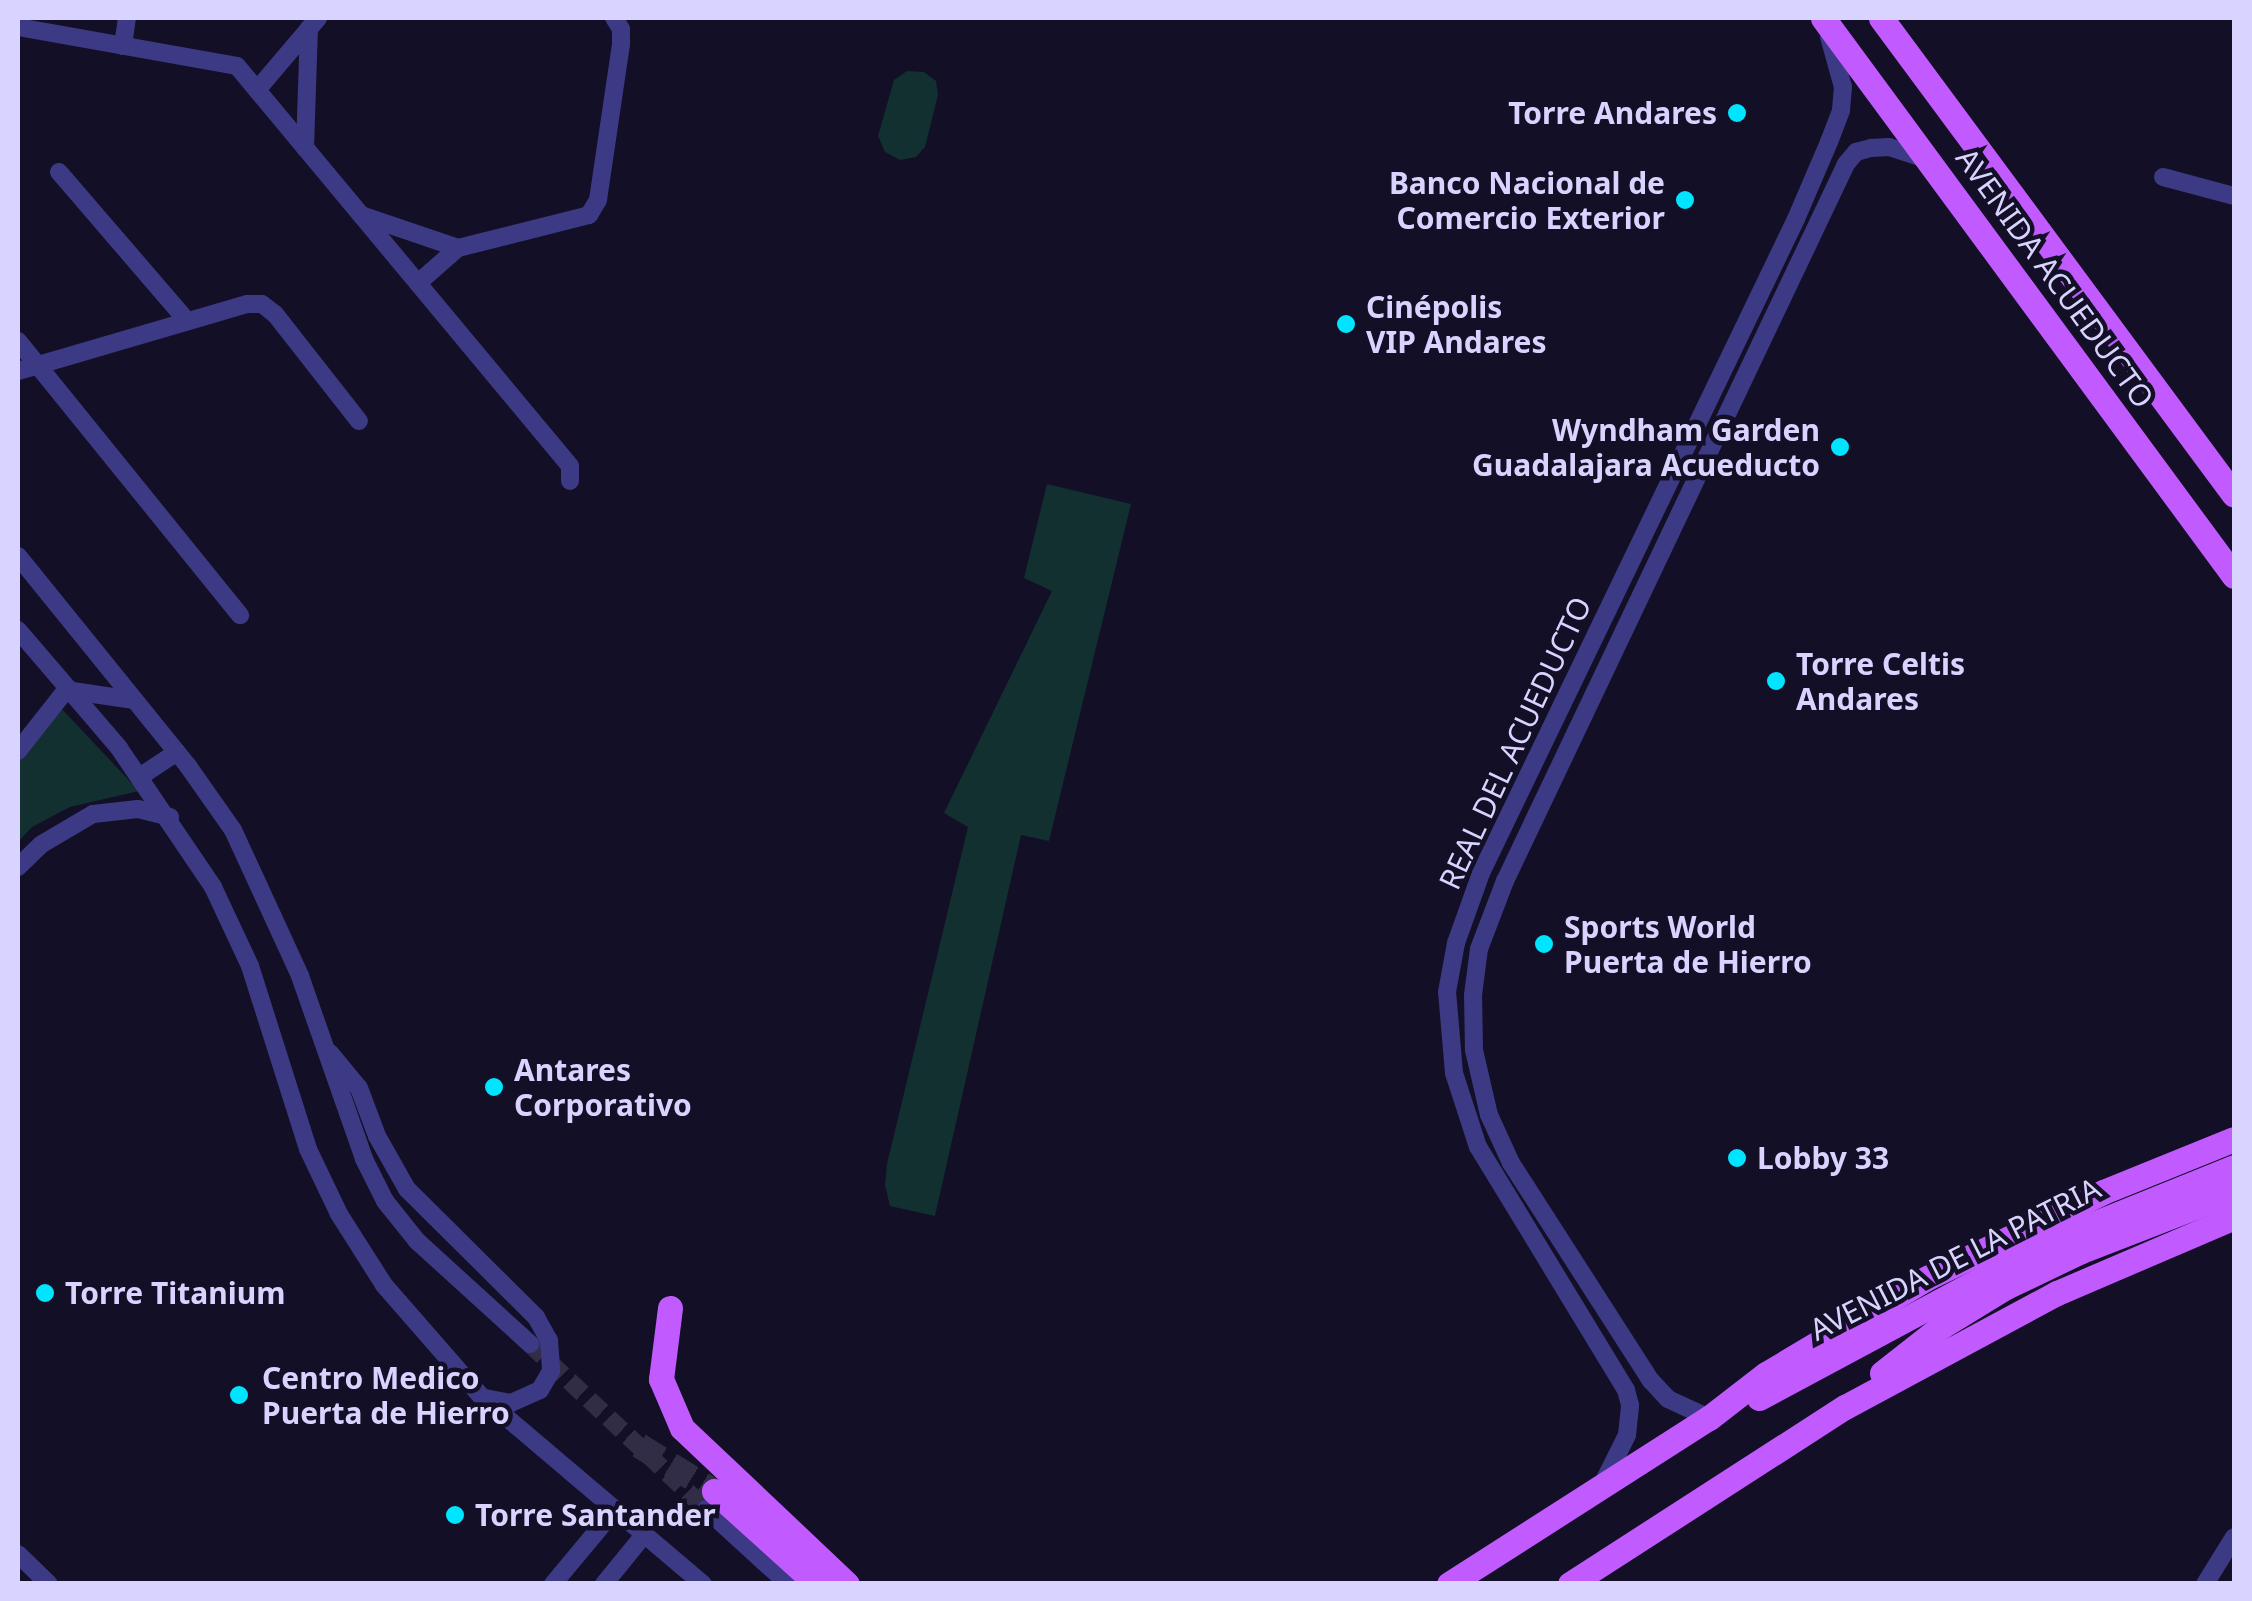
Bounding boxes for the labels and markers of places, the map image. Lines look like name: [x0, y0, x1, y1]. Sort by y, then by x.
place label: Torre Andares: [1508, 95, 1717, 131]
marker: Torre Andares: [1726, 102, 1748, 124]
place label: Banco Nacional de Comercio Exterior: [1389, 165, 1665, 236]
marker: Banco Nacional de Comercio Exterior: [1674, 189, 1696, 211]
place label: Cinépolis VIP Andares: [1366, 289, 1547, 360]
marker: Cinépolis VIP Andares: [1335, 313, 1357, 335]
place label: Wyndham Garden Guadalajara Acueducto: [1472, 412, 1820, 482]
marker: Wyndham Garden Guadalajara Acueducto: [1829, 436, 1851, 458]
place label: Torre Celtis Andares: [1796, 646, 1965, 716]
marker: Torre Celtis Andares: [1765, 670, 1787, 692]
place label: Sports World Puerta de Hierro: [1564, 909, 1812, 980]
marker: Sports World Puerta de Hierro: [1533, 933, 1555, 955]
place label: Antares Corporativo: [514, 1052, 692, 1122]
marker: Antares Corporativo: [483, 1076, 505, 1098]
place label: Lobby 33: [1757, 1140, 1889, 1176]
marker: Lobby 33: [1726, 1147, 1748, 1169]
place label: Torre Titanium: [65, 1275, 285, 1311]
marker: Torre Titanium: [34, 1282, 56, 1304]
place label: Centro Medico Puerta de Hierro: [262, 1360, 510, 1430]
marker: Centro Medico Puerta de Hierro: [226, 1382, 252, 1408]
place label: Torre Santander: [475, 1497, 716, 1533]
marker: Torre Santander: [444, 1504, 466, 1526]

